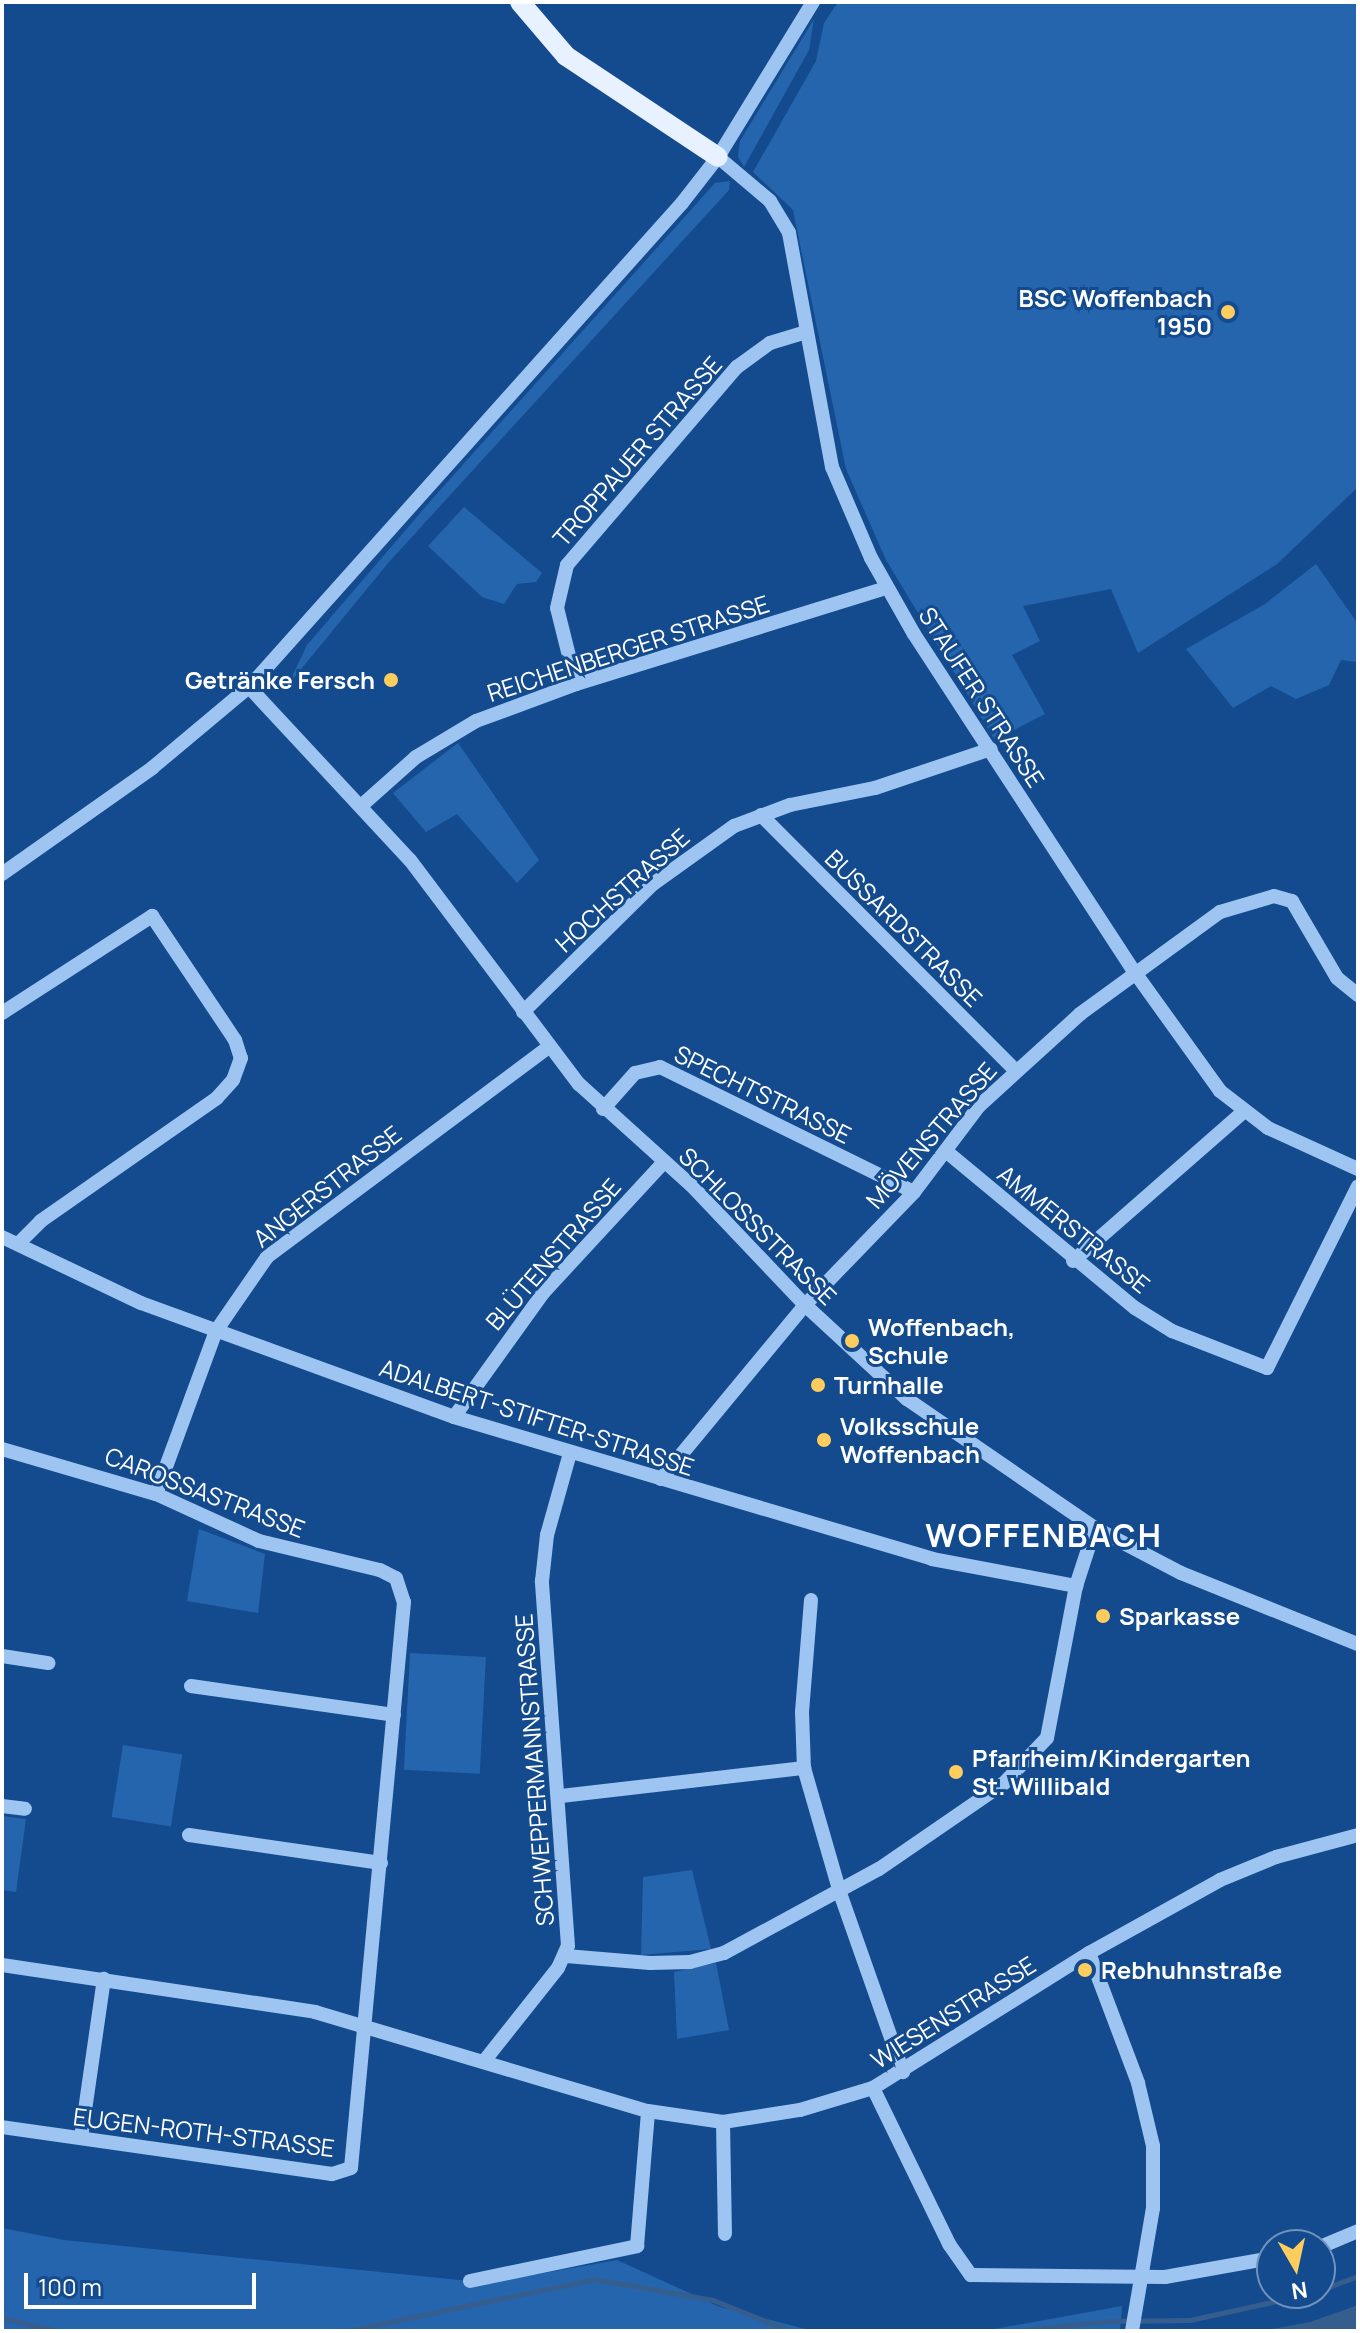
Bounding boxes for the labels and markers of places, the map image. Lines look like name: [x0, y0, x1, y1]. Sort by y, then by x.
place label: BSC Woffenbach 1950: [1019, 284, 1212, 340]
marker: BSC Woffenbach 1950: [1219, 303, 1237, 321]
place label: Getränke Fersch: [185, 666, 375, 694]
marker: Getränke Fersch: [382, 671, 400, 689]
place label: Woffenbach, Schule: [868, 1313, 1015, 1369]
marker: Woffenbach, Schule: [843, 1332, 861, 1350]
place label: Turnhalle: [834, 1371, 944, 1399]
marker: Turnhalle: [809, 1376, 827, 1394]
place label: Volksschule Woffenbach: [840, 1412, 980, 1468]
marker: Volksschule Woffenbach: [815, 1431, 833, 1449]
place label: Sparkasse: [1119, 1602, 1240, 1630]
marker: Sparkasse: [1094, 1607, 1112, 1625]
place label: Pfarrheim/Kindergarten St. Willibald: [972, 1744, 1251, 1800]
marker: Pfarrheim/Kindergarten St. Willibald: [947, 1763, 965, 1781]
place label: Rebhuhnstraße: [1101, 1956, 1282, 1984]
marker: Rebhuhnstraße: [1076, 1961, 1094, 1979]

